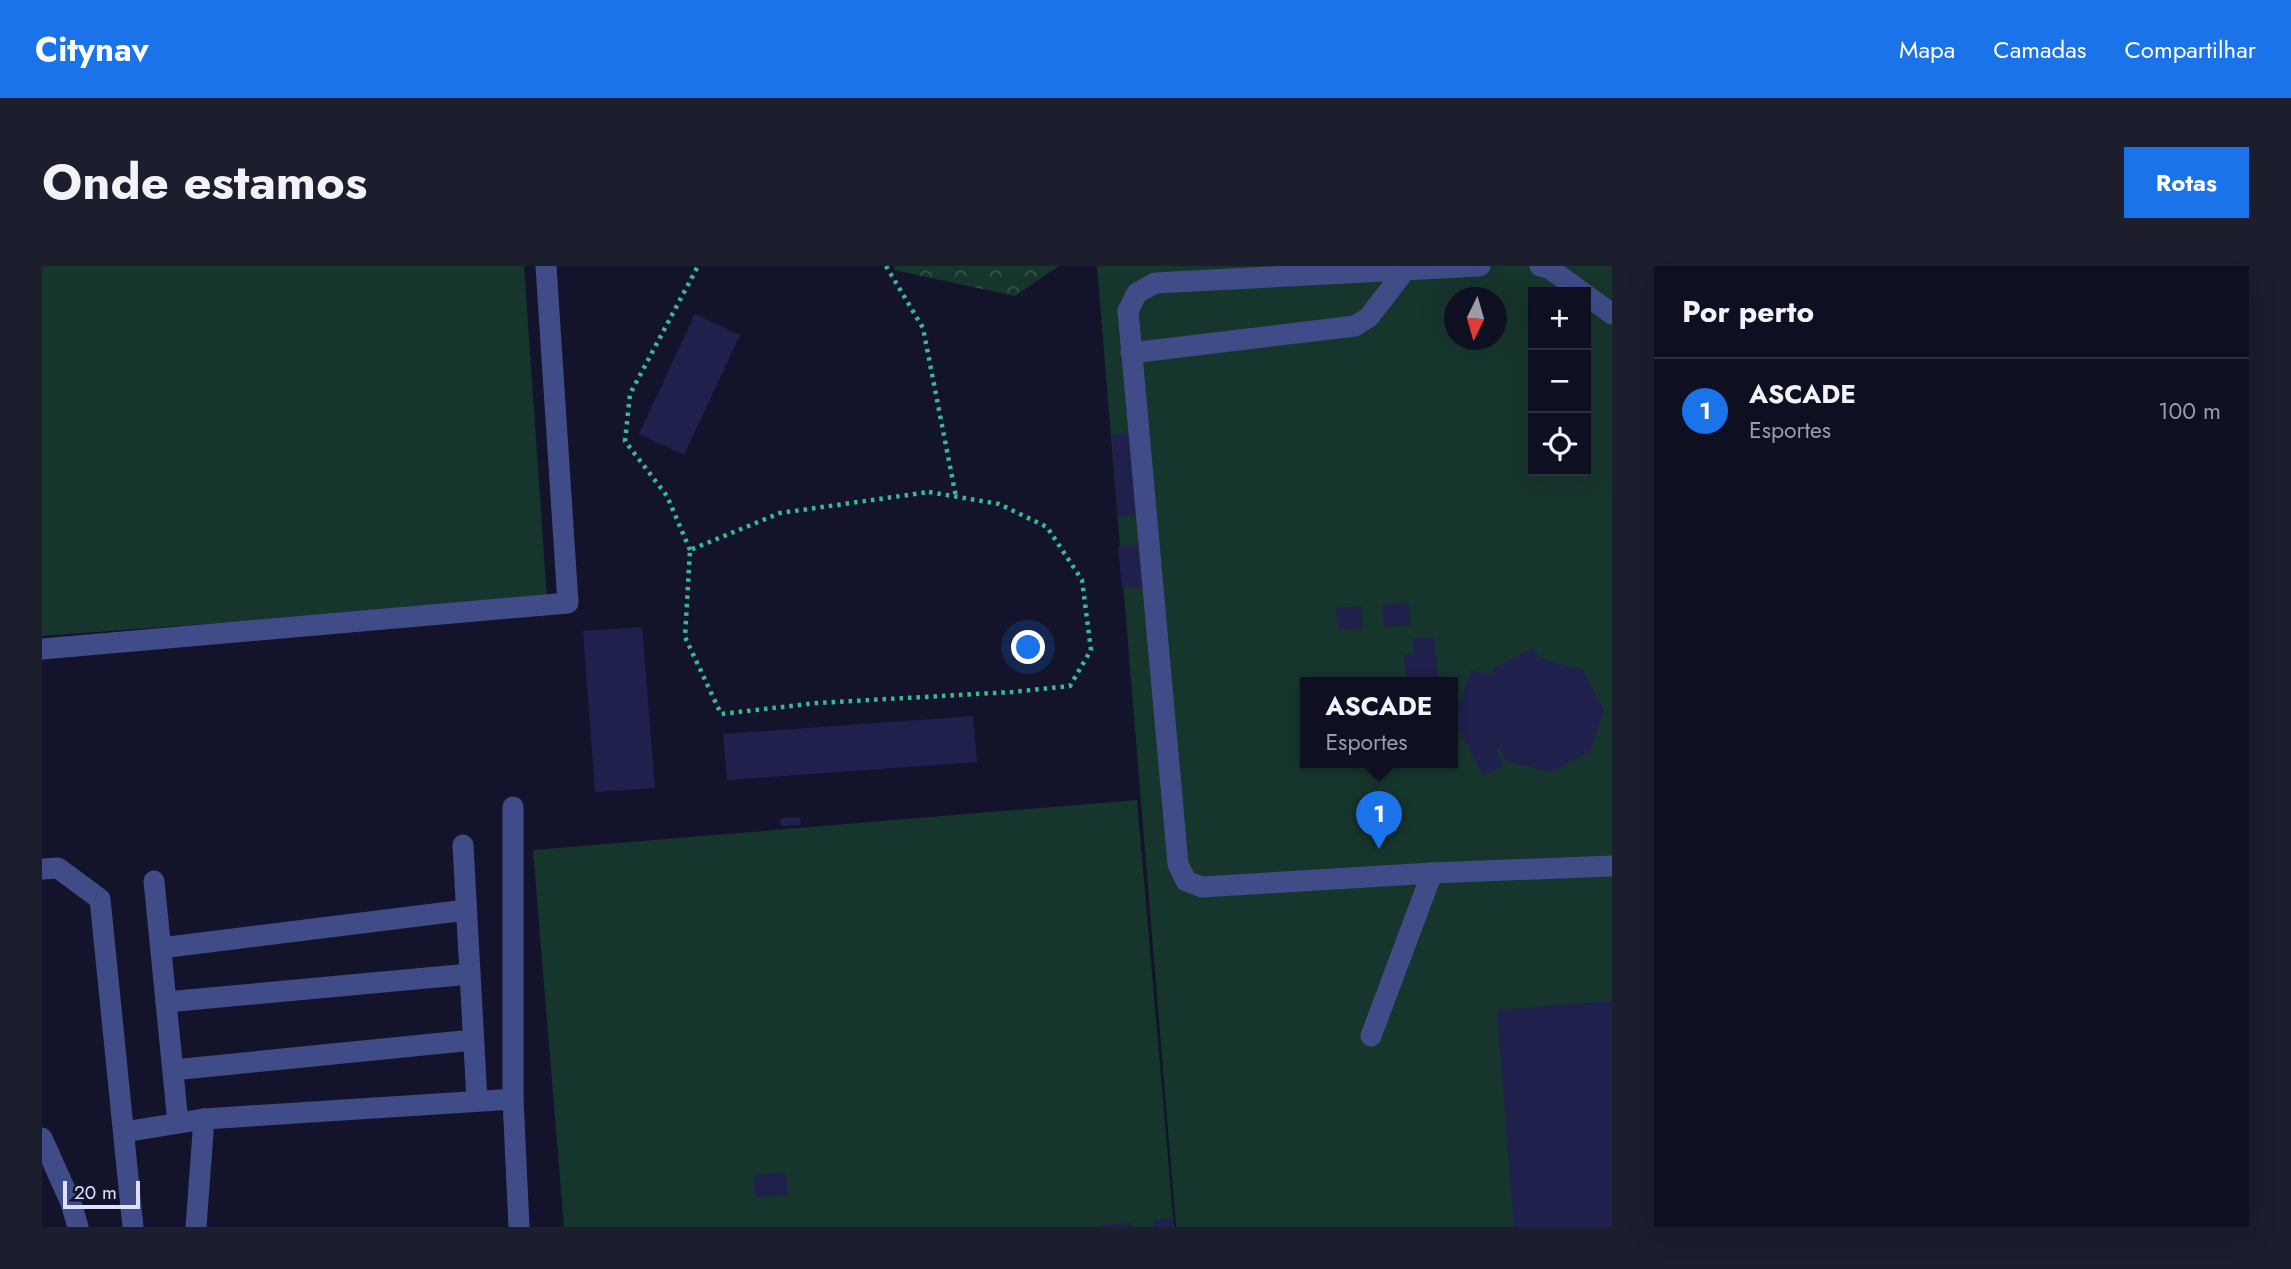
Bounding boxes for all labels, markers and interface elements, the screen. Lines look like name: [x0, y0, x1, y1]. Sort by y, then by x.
text: Citynav: [35, 26, 149, 73]
text: Mapa: [1899, 32, 1955, 67]
text: Camadas: [1993, 32, 2086, 67]
text: Compartilhar: [2124, 32, 2256, 67]
text: Onde estamos: [42, 147, 367, 217]
button: Rotas: [2124, 147, 2249, 218]
north arrow: [1444, 287, 1507, 350]
map controls: [1528, 287, 1591, 476]
button: +: [1528, 287, 1591, 350]
text: Por perto: [1682, 290, 1814, 333]
button: −: [1528, 350, 1591, 413]
text: ASCADE: [1749, 375, 1856, 413]
text: 1: [1699, 394, 1711, 428]
text: 100 m: [2158, 394, 2221, 428]
button: locate: [1528, 413, 1591, 476]
text: Esportes: [1749, 413, 1831, 447]
your location: [1011, 630, 1045, 664]
popup: [1300, 677, 1458, 768]
text: ASCADE: [1325, 687, 1433, 725]
text: Esportes: [1325, 725, 1408, 759]
pin: 1: [1356, 791, 1402, 849]
scale bar: [63, 1178, 140, 1210]
text: 20 m: [74, 1179, 117, 1206]

